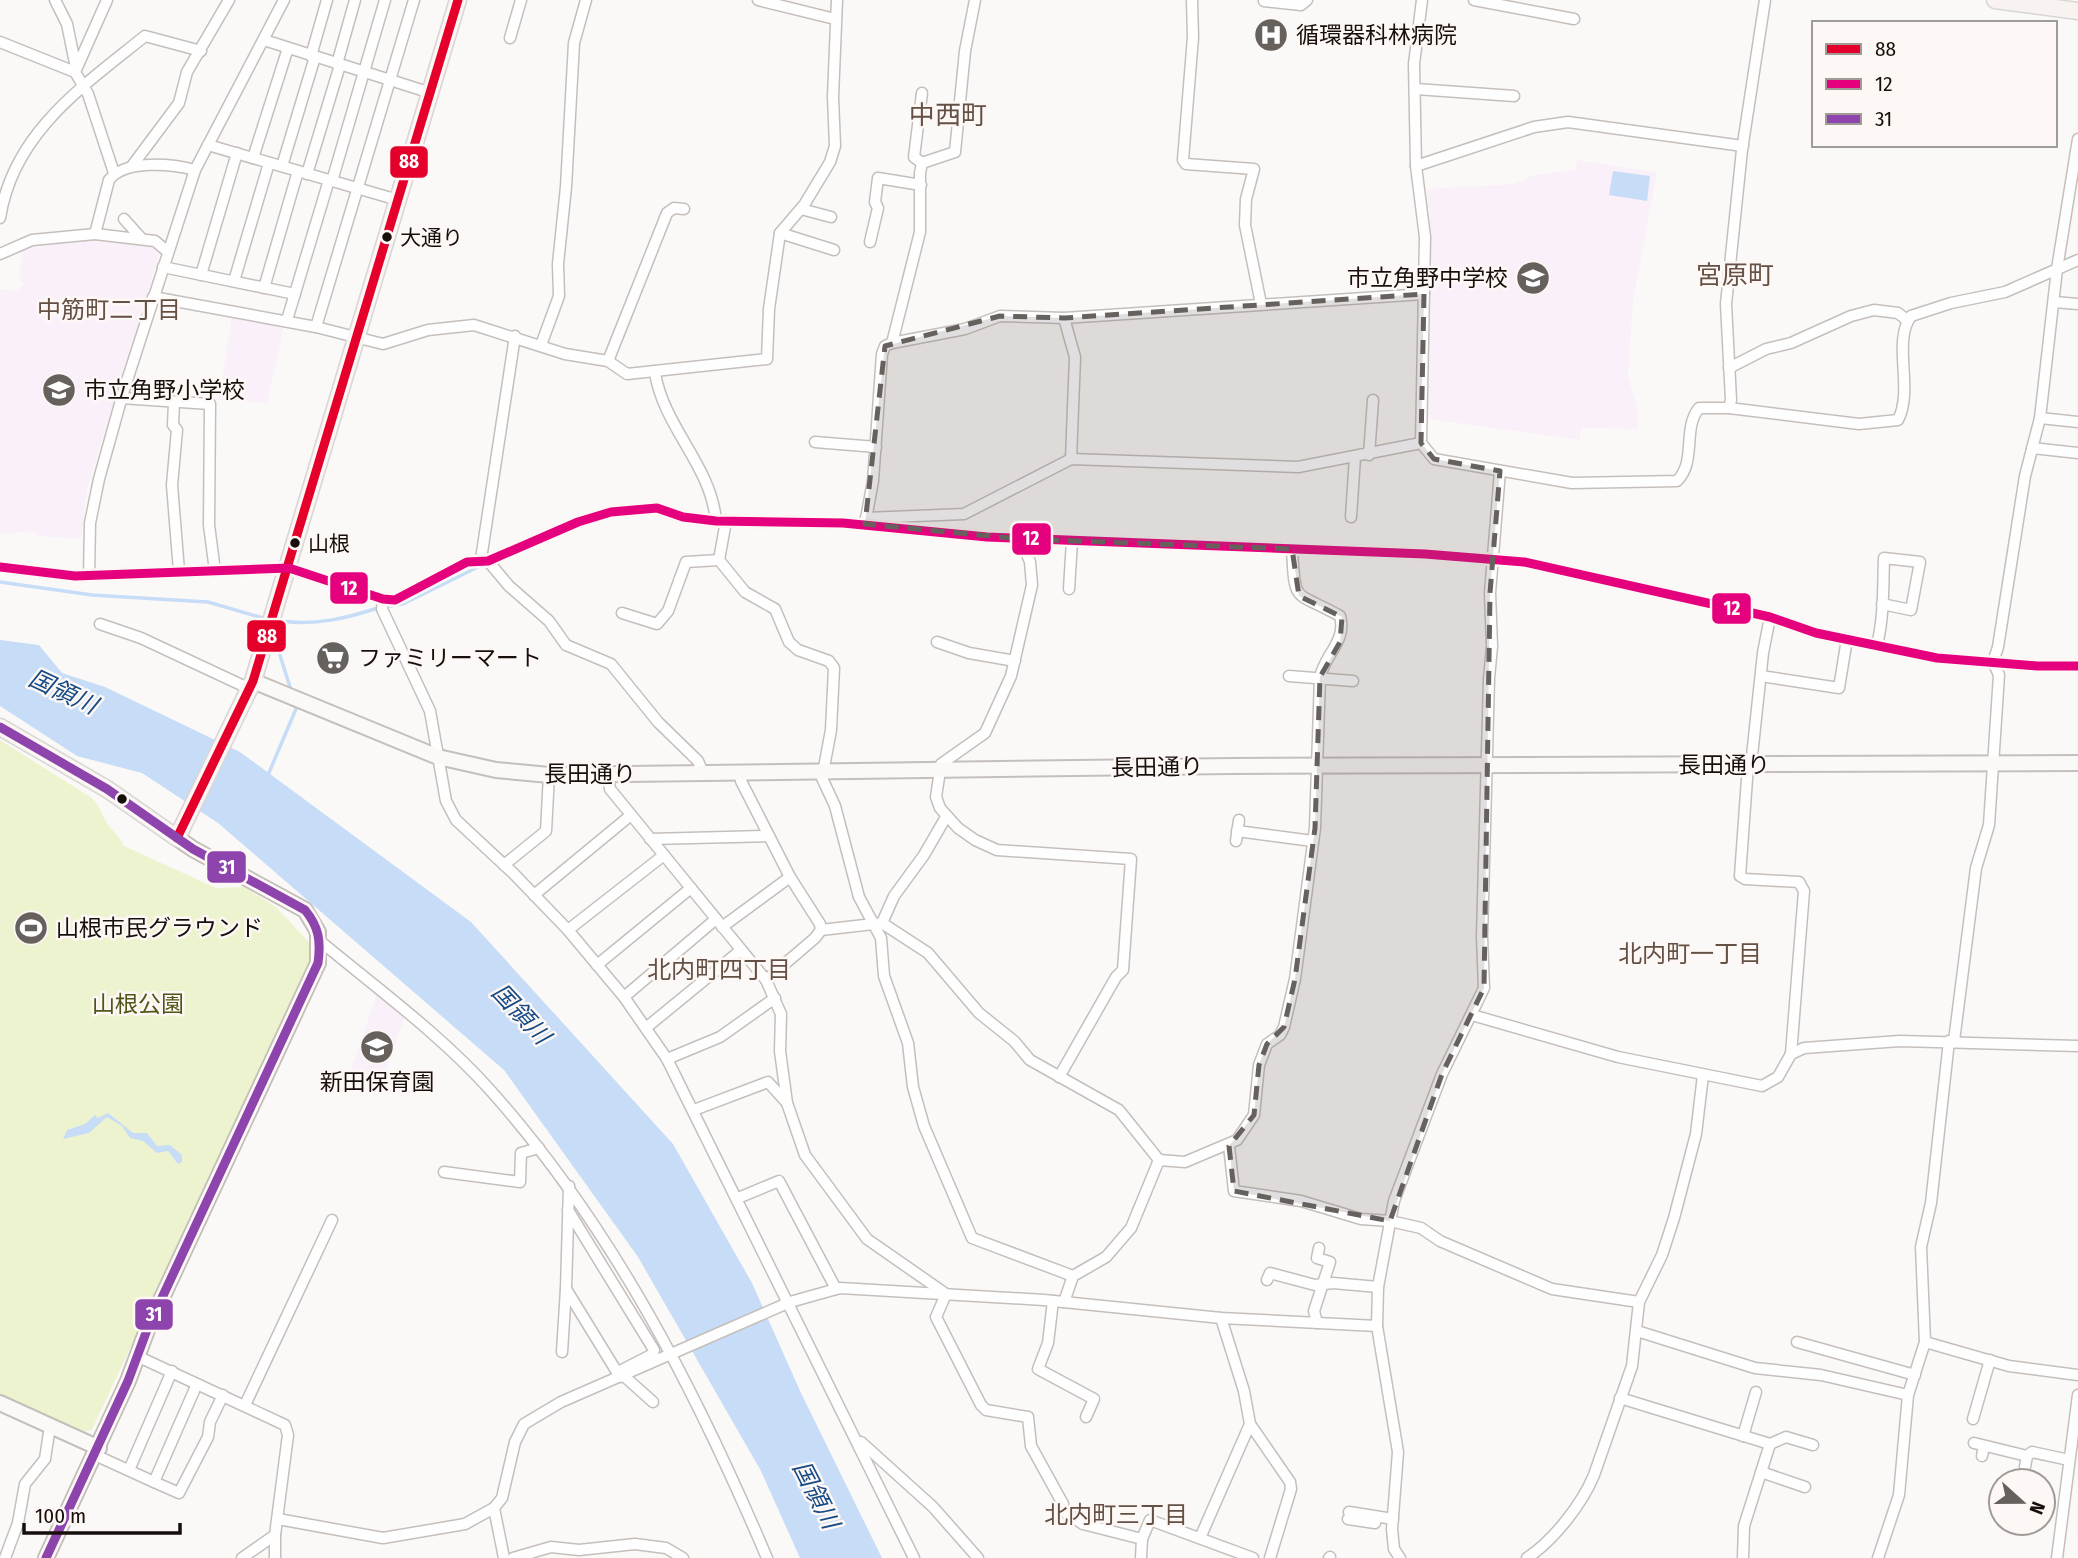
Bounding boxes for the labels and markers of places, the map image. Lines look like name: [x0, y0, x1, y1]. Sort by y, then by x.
hospital icon: 循環器科林病院: [1252, 16, 1290, 54]
place label: 循環器科林病院: [1296, 21, 1457, 49]
place label: 大通り: [400, 225, 463, 251]
marker: 大通り: [380, 230, 394, 244]
school or university icon: 市立角野中学校: [1514, 259, 1552, 297]
place label: 市立角野中学校: [1347, 264, 1508, 292]
school or university icon: 市立角野小学校: [40, 371, 78, 409]
place label: 市立角野小学校: [84, 376, 245, 404]
place label: 山根: [308, 531, 350, 557]
marker: 山根: [288, 536, 302, 550]
supermarket icon: ファミリーマート: [314, 639, 352, 677]
place label: ファミリーマート: [358, 644, 542, 672]
unlabelled marker: [115, 792, 129, 806]
sports icon: 山根市民グラウンド: [12, 909, 50, 947]
place label: 山根市民グラウンド: [56, 914, 263, 942]
school or university icon: 新田保育園: [358, 1028, 396, 1066]
place label: 新田保育園: [320, 1068, 435, 1096]

